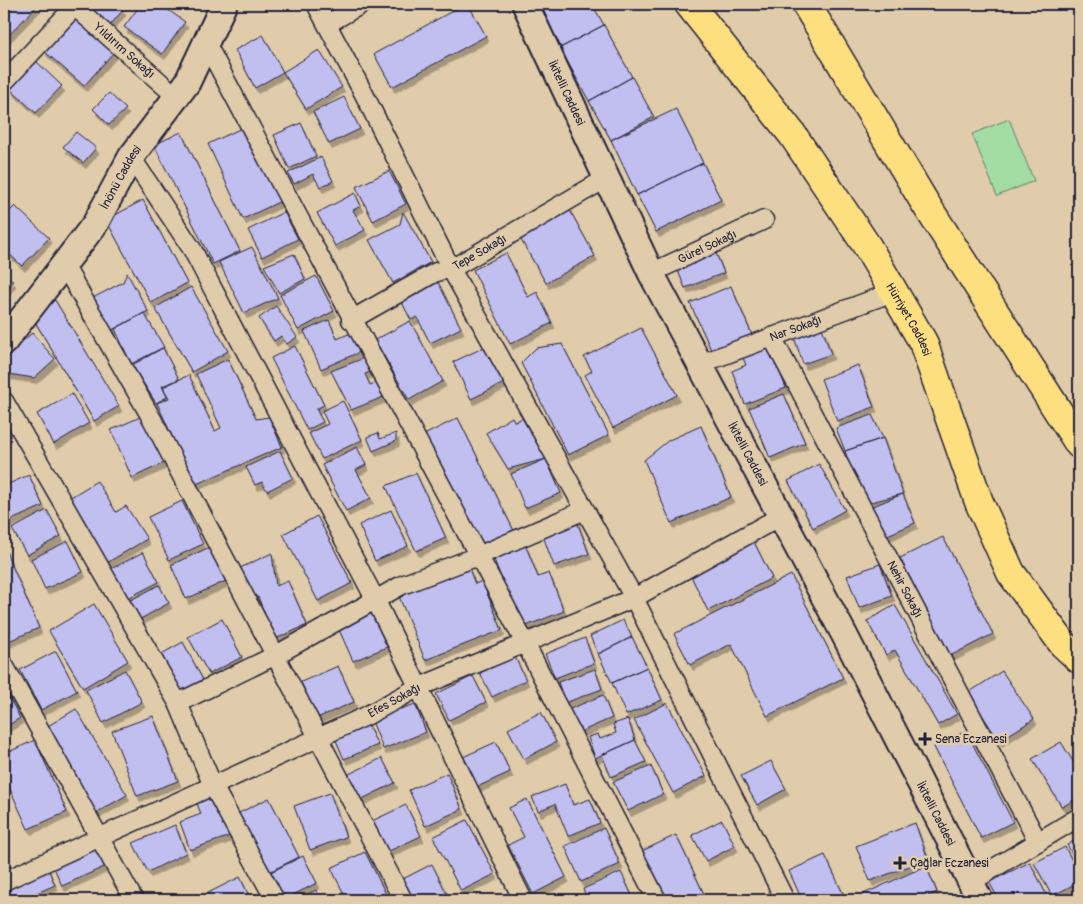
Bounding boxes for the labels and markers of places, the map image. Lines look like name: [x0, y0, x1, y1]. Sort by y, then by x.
place label: Sena Eczanesi: [935, 732, 1007, 747]
marker: Sena Eczanesi: [919, 733, 931, 745]
place label: Çağlar Eczanesi: [910, 856, 989, 871]
marker: Çağlar Eczanesi: [894, 857, 906, 869]

